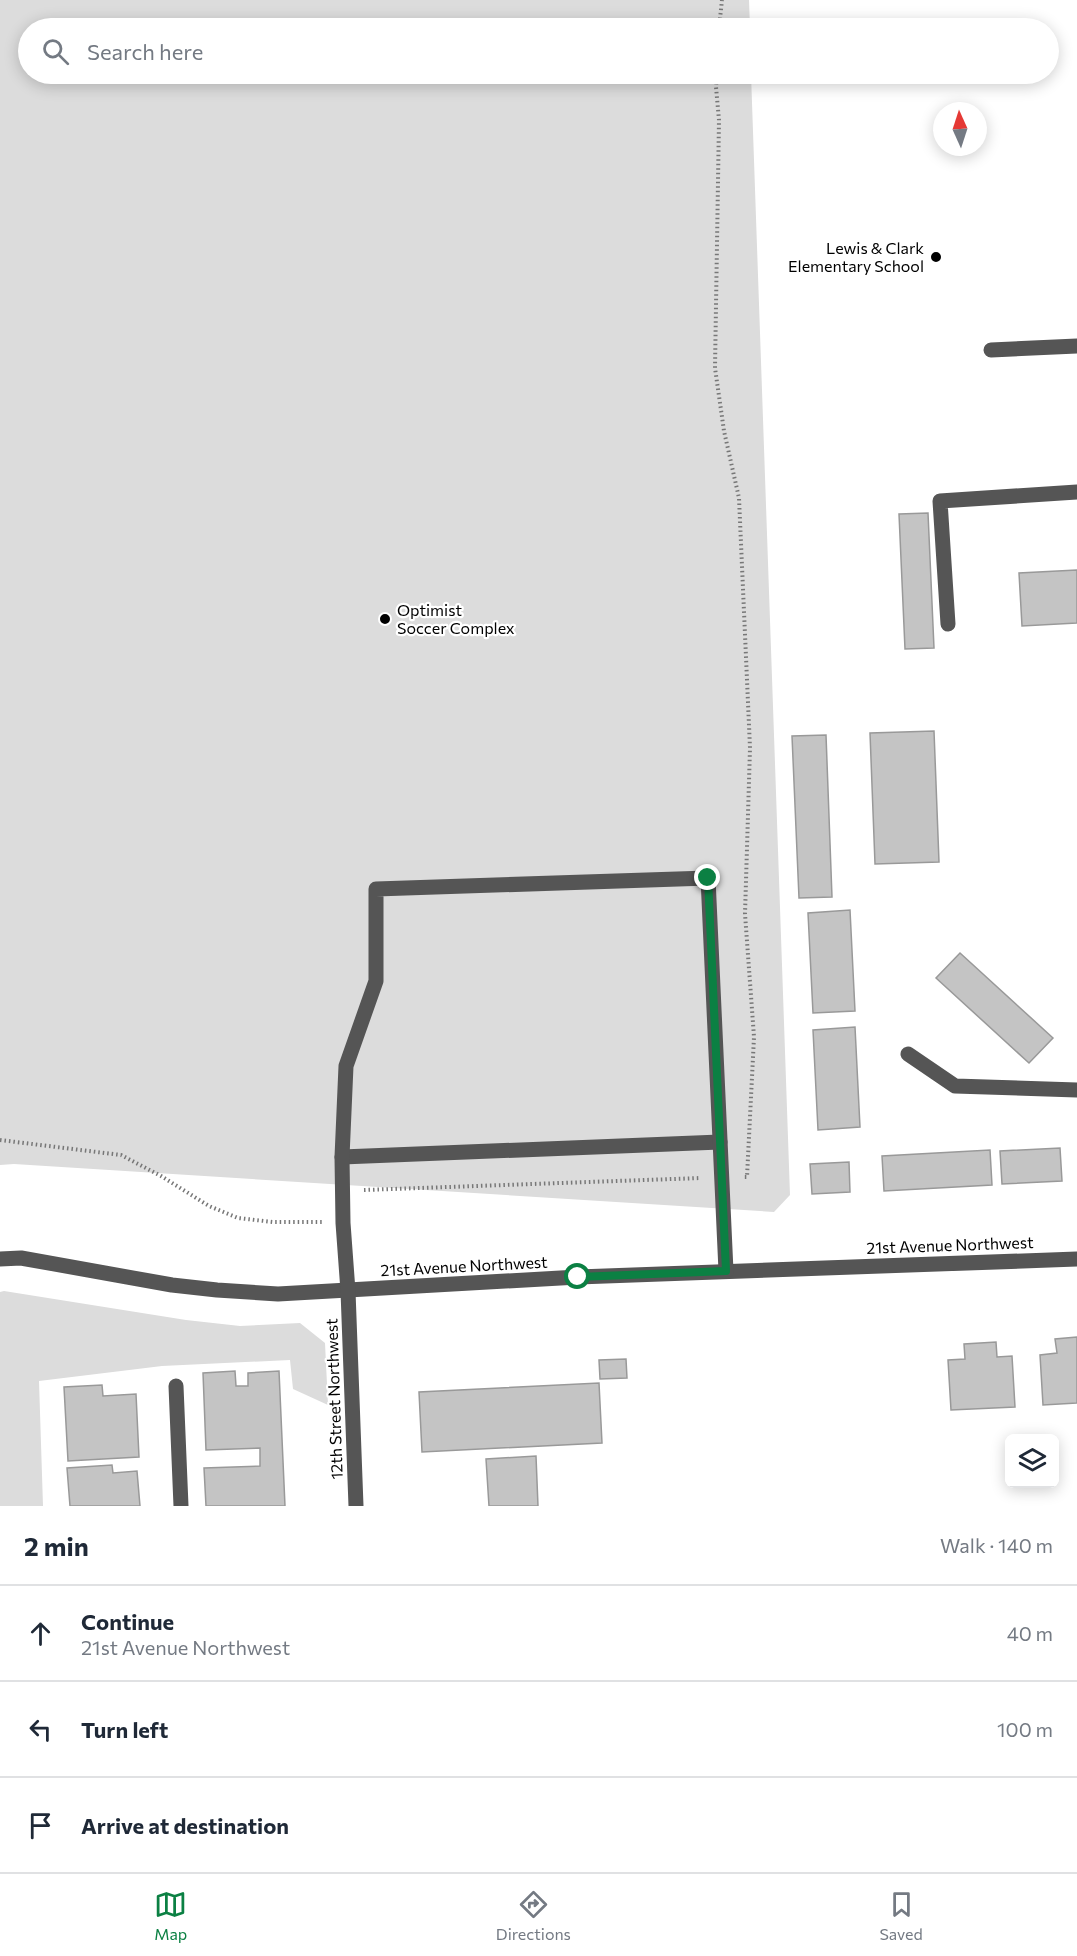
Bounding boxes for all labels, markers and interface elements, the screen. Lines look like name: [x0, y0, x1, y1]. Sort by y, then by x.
search box: [18, 18, 1059, 84]
icon: search: [39, 35, 72, 68]
text: Search here: [87, 38, 203, 65]
north arrow: [933, 102, 987, 156]
place label: Lewis & Clark Elementary School: [788, 238, 924, 275]
marker: Lewis & Clark Elementary School: [929, 250, 943, 264]
place label: Optimist Soccer Complex: [397, 600, 515, 637]
marker: Optimist Soccer Complex: [378, 612, 392, 626]
route end: [694, 864, 720, 890]
street label: 21st Avenue Northwest: [866, 1232, 1034, 1257]
street label: 21st Avenue Northwest: [380, 1252, 548, 1279]
route start: [564, 1263, 590, 1289]
street label: 12th Street Northwest: [321, 1318, 346, 1480]
map controls: [1005, 1434, 1059, 1488]
button: layers: [1005, 1434, 1059, 1488]
text: 2 min: [24, 1530, 89, 1561]
text: Walk · 140 m: [940, 1533, 1053, 1557]
text: Continue: [81, 1608, 174, 1635]
icon: ahead: [24, 1617, 57, 1650]
text: 40 m: [1007, 1621, 1053, 1645]
text: 21st Avenue Northwest: [81, 1635, 290, 1659]
icon: left: [24, 1713, 57, 1746]
text: Turn left: [81, 1716, 168, 1743]
text: 100 m: [997, 1717, 1053, 1741]
icon: arrive: [24, 1809, 57, 1842]
text: Arrive at destination: [81, 1812, 289, 1839]
tab: Map: [154, 1888, 187, 1943]
tab: Directions: [496, 1888, 571, 1943]
tab: Saved: [879, 1888, 923, 1943]

